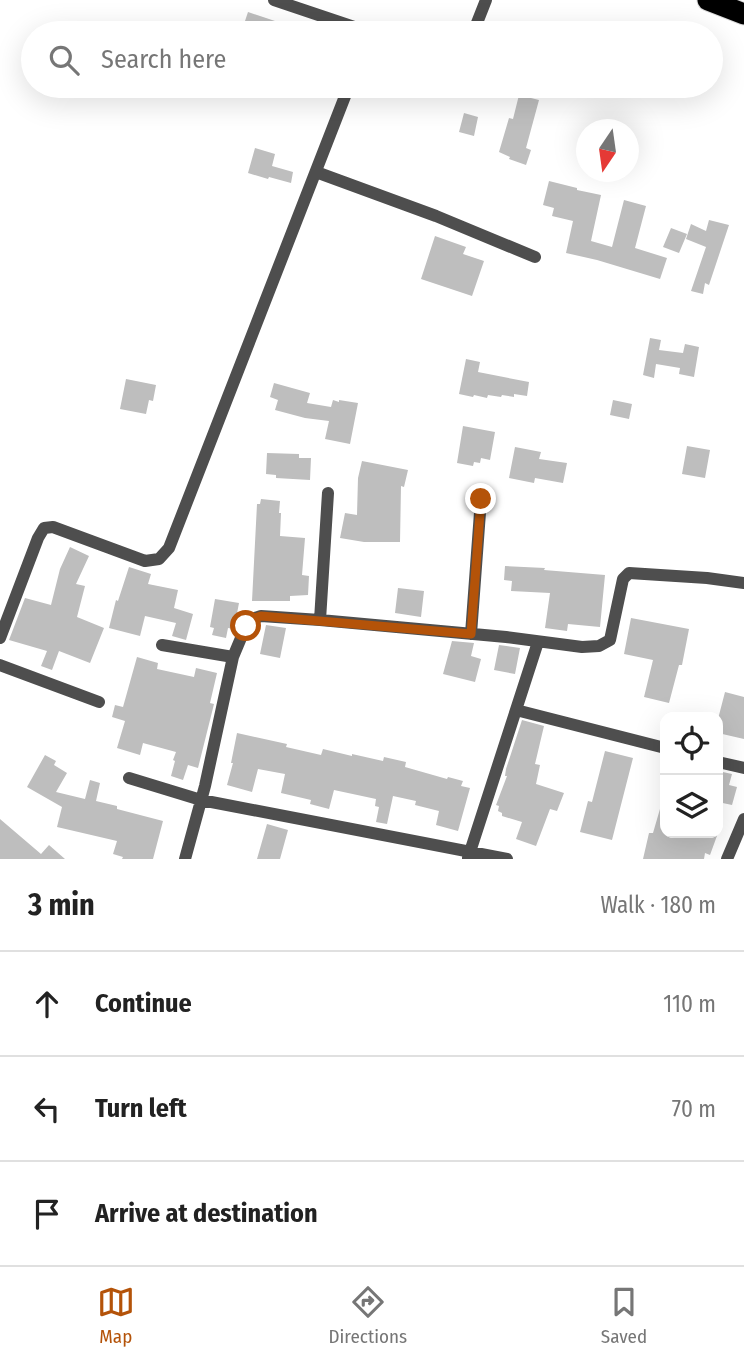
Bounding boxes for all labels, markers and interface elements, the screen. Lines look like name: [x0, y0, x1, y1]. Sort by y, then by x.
search box: [21, 21, 723, 98]
icon: search: [45, 41, 83, 79]
text: Search here: [101, 44, 226, 75]
north arrow: [576, 119, 639, 182]
route end: [465, 483, 496, 514]
route start: [230, 610, 261, 641]
map controls: [660, 712, 723, 838]
button: locate: [660, 712, 723, 775]
button: layers: [660, 775, 723, 838]
text: 3 min: [28, 887, 95, 923]
text: Walk · 180 m: [600, 891, 716, 919]
icon: ahead: [28, 985, 66, 1023]
text: Continue: [95, 988, 192, 1019]
text: 110 m: [663, 990, 716, 1018]
icon: left: [28, 1090, 66, 1128]
text: Turn left: [95, 1093, 187, 1124]
text: 70 m: [672, 1095, 716, 1123]
icon: arrive: [28, 1195, 66, 1233]
text: Arrive at destination: [95, 1198, 318, 1229]
tab: Map: [97, 1283, 135, 1348]
tab: Directions: [329, 1283, 407, 1348]
tab: Saved: [601, 1283, 647, 1348]

